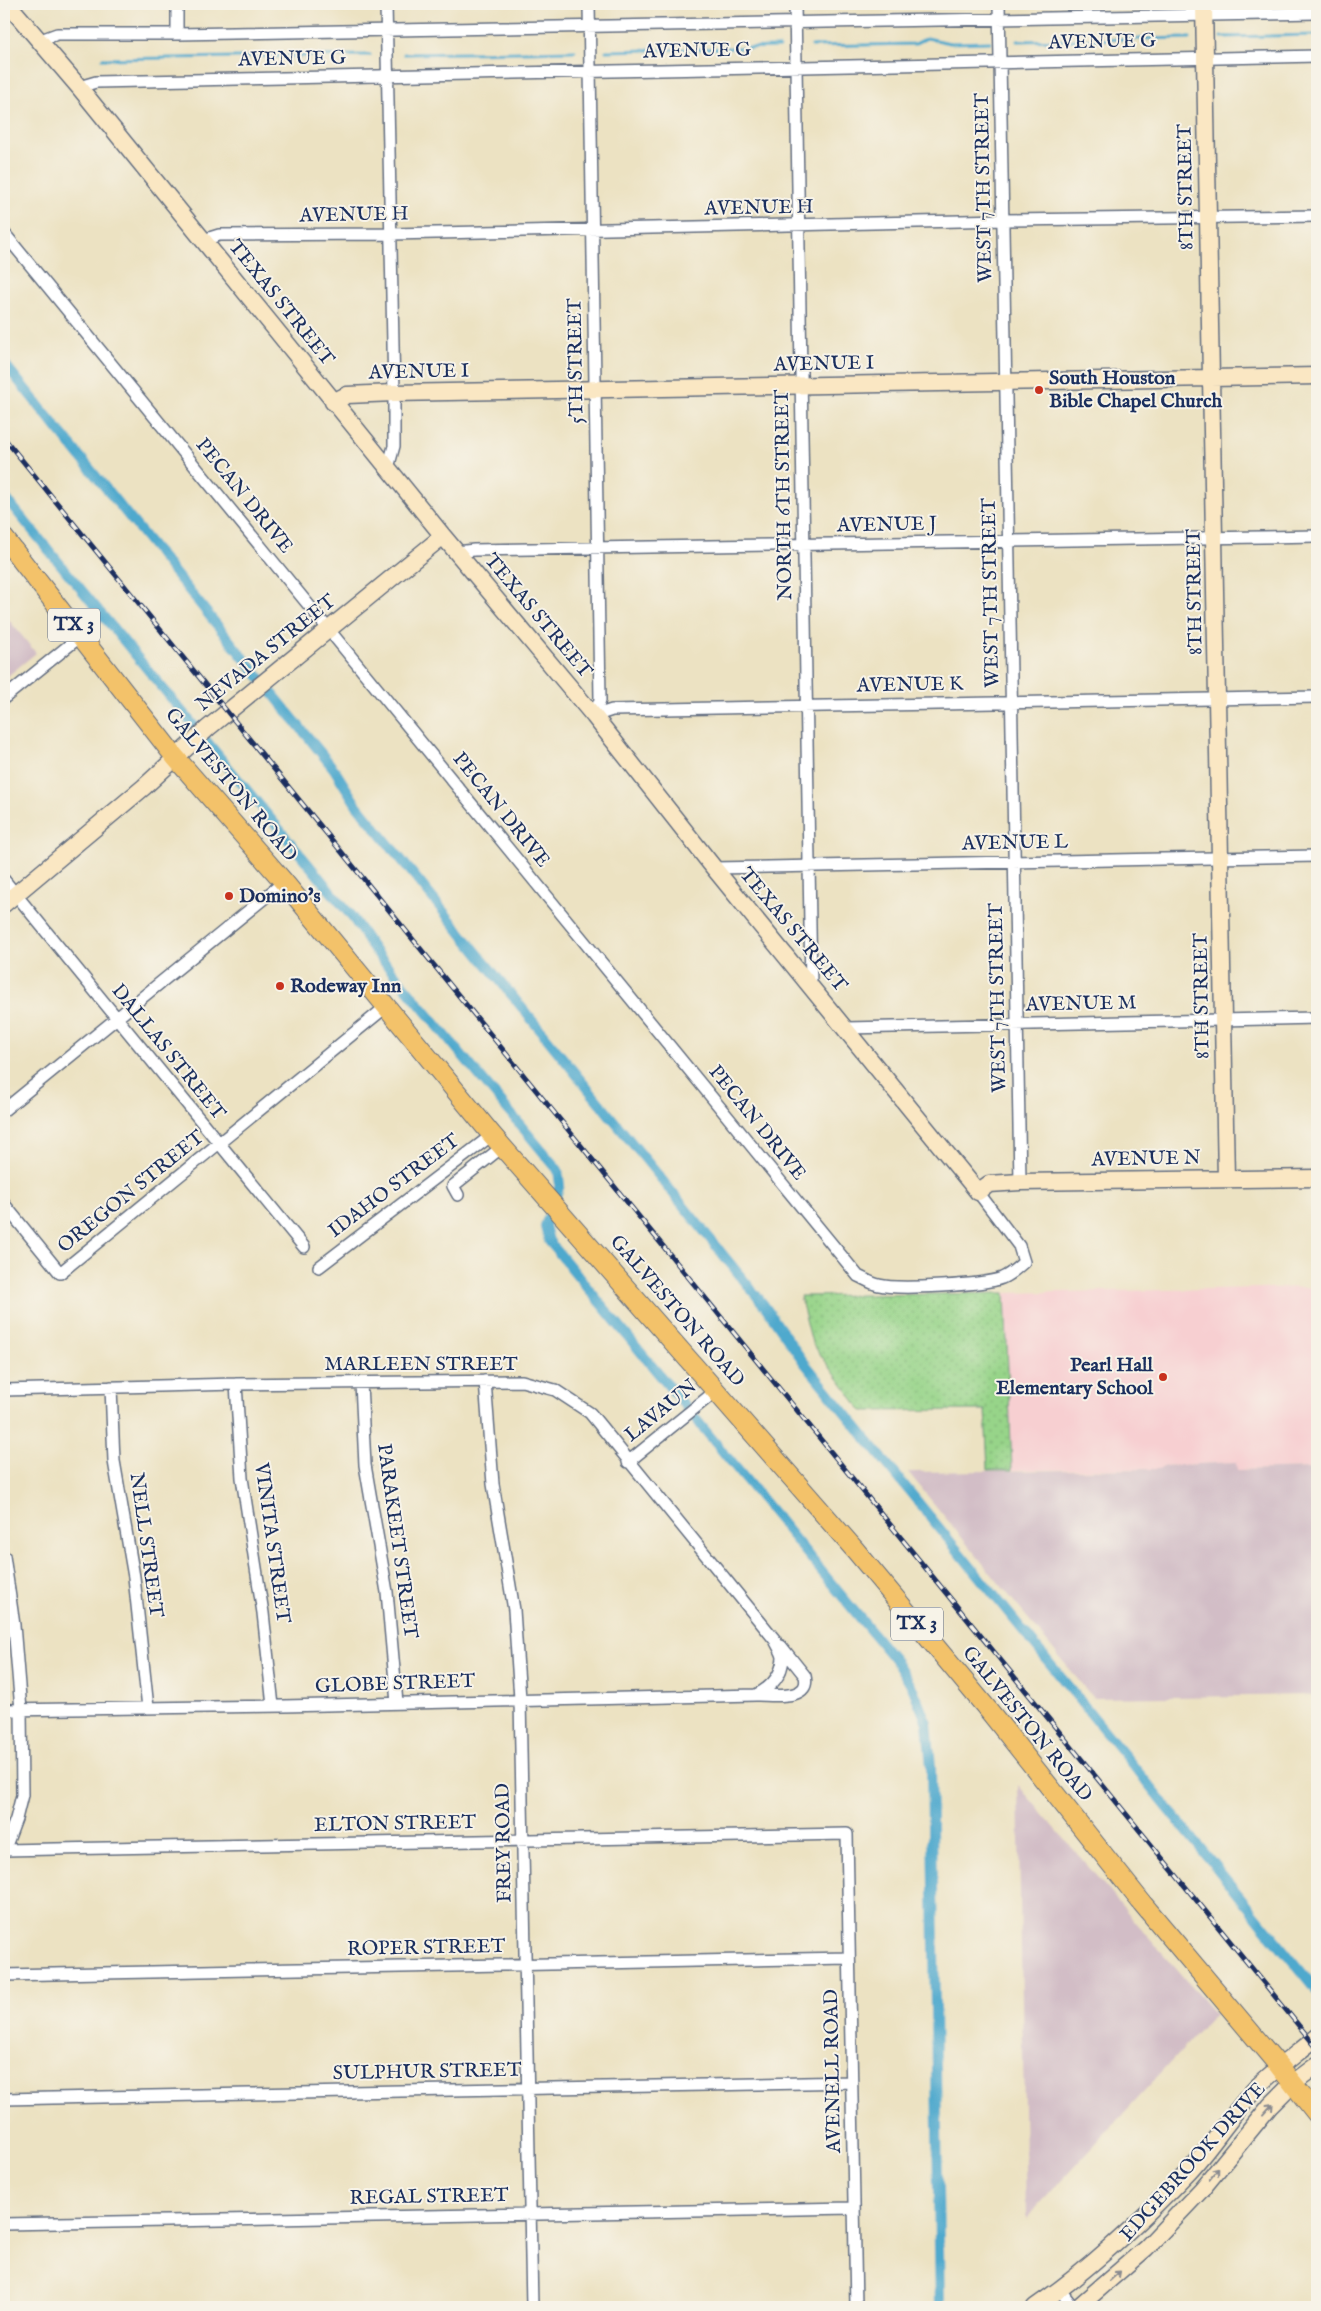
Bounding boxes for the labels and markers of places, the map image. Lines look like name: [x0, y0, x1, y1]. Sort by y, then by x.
place label: South Houston Bible Chapel Church: [1049, 366, 1223, 414]
marker: South Houston Bible Chapel Church: [1033, 384, 1045, 396]
place label: Domino's: [239, 884, 320, 909]
marker: Domino's: [223, 890, 235, 902]
place label: Rodeway Inn: [290, 974, 402, 999]
marker: Rodeway Inn: [274, 980, 286, 992]
place label: Pearl Hall Elementary School: [996, 1353, 1154, 1401]
marker: Pearl Hall Elementary School: [1157, 1371, 1169, 1383]

